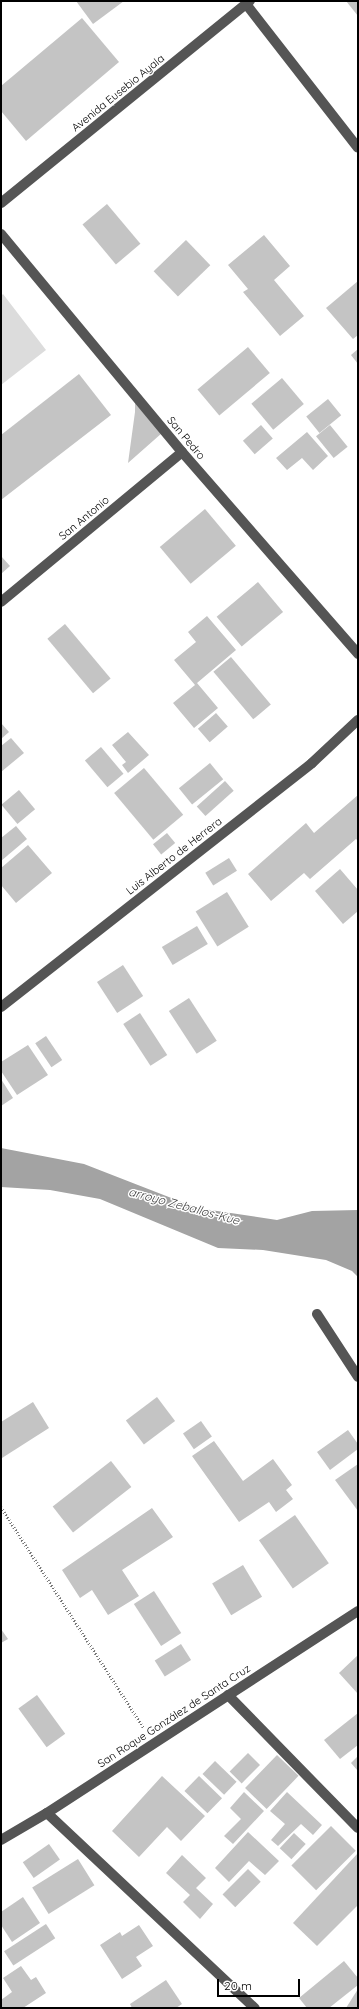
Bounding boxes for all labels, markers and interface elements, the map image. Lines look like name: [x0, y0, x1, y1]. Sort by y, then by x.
street label: Avenida Eusebio Ayala: [69, 52, 167, 134]
street label: San Pedro: [164, 414, 208, 462]
street label: San Antonio: [56, 493, 112, 543]
street label: Luis Alberto de Herrera: [123, 814, 225, 898]
water label: arroyo Zeballos-Kue: [127, 1184, 241, 1228]
street label: San Roque González de Santa Cruz: [95, 1662, 253, 1770]
scale bar: [219, 1971, 302, 1997]
text: 20 m: [224, 1978, 252, 1993]

